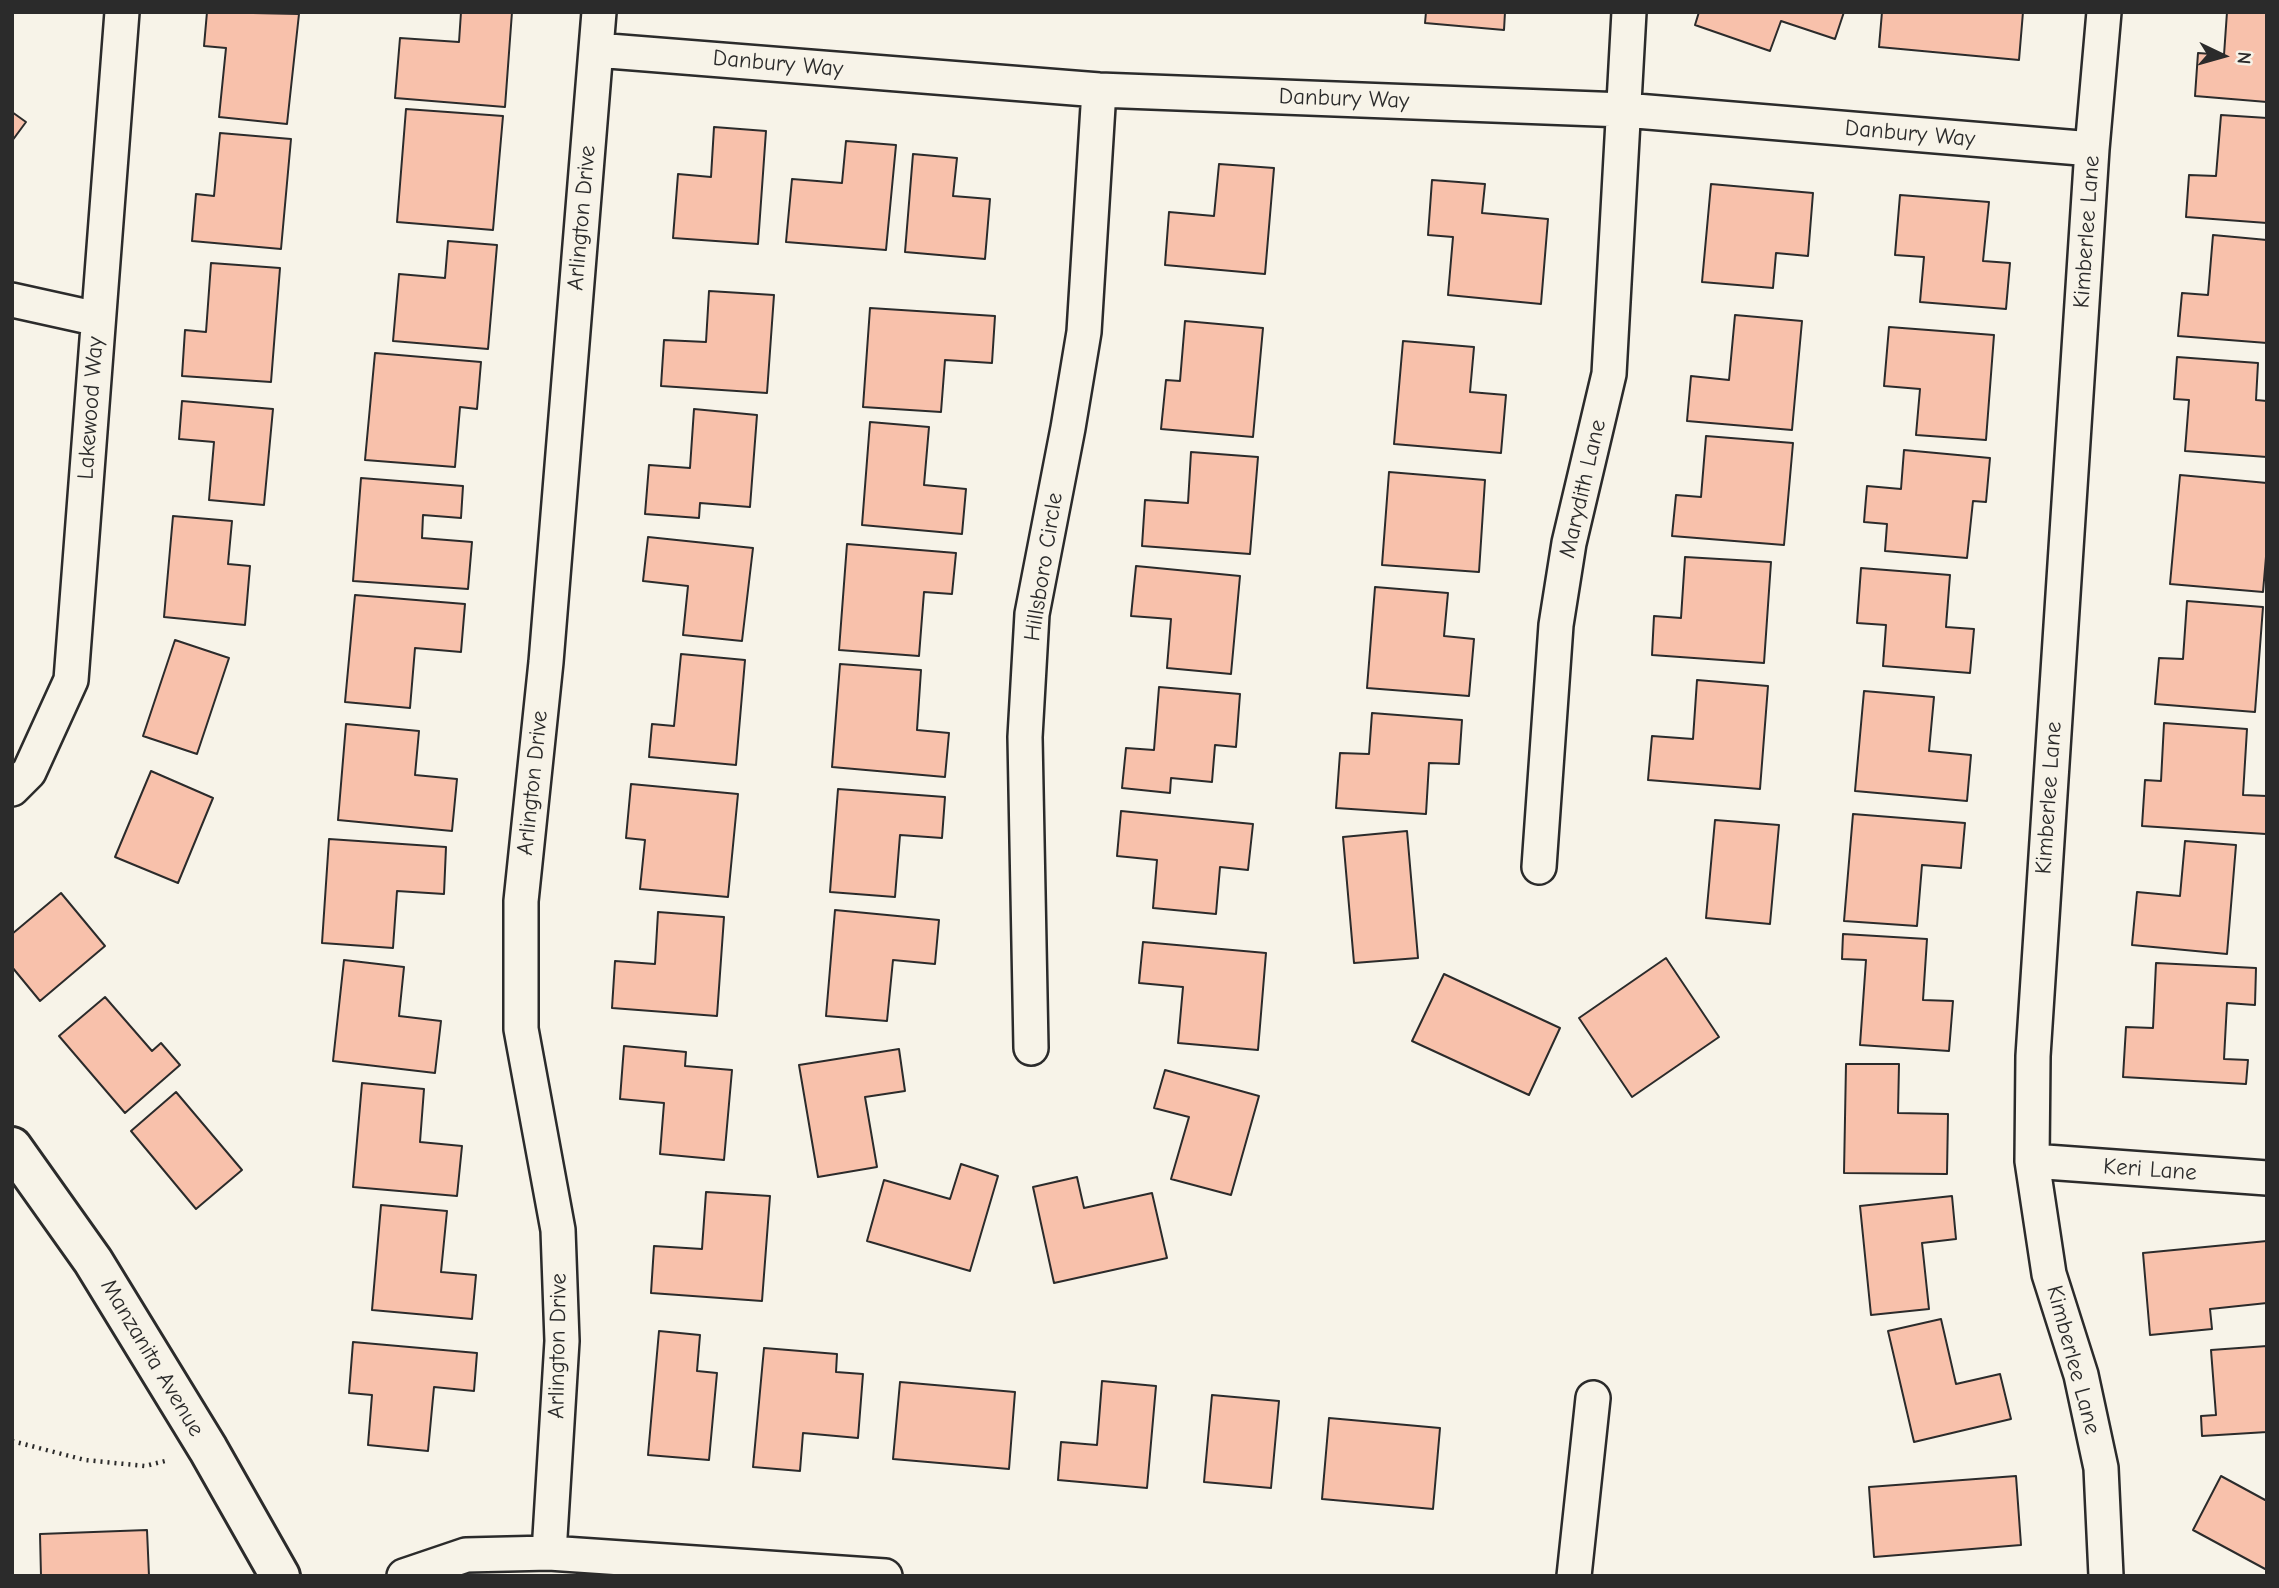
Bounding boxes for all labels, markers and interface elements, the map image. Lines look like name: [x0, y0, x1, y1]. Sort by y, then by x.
north arrow: [2188, 21, 2258, 91]
street label: Danbury Way: [712, 45, 844, 83]
text: N: [2232, 51, 2255, 65]
street label: Danbury Way: [1278, 83, 1410, 115]
street label: Danbury Way: [1844, 115, 1976, 153]
street label: Arlington Drive: [562, 144, 602, 292]
street label: Kimberlee Lane: [2068, 155, 2106, 309]
street label: Lakewood Way: [72, 336, 110, 480]
street label: Marydith Lane: [1554, 417, 1612, 561]
street label: Hillsboro Circle: [1019, 491, 1069, 643]
street label: Arlington Drive: [512, 709, 554, 857]
street label: Kimberlee Lane: [2030, 721, 2068, 875]
street label: Keri Lane: [2102, 1153, 2198, 1187]
street label: Arlington Drive: [543, 1273, 573, 1419]
street label: Manzanita Avenue: [94, 1274, 210, 1442]
street label: Kimberlee Lane: [2040, 1283, 2106, 1437]

